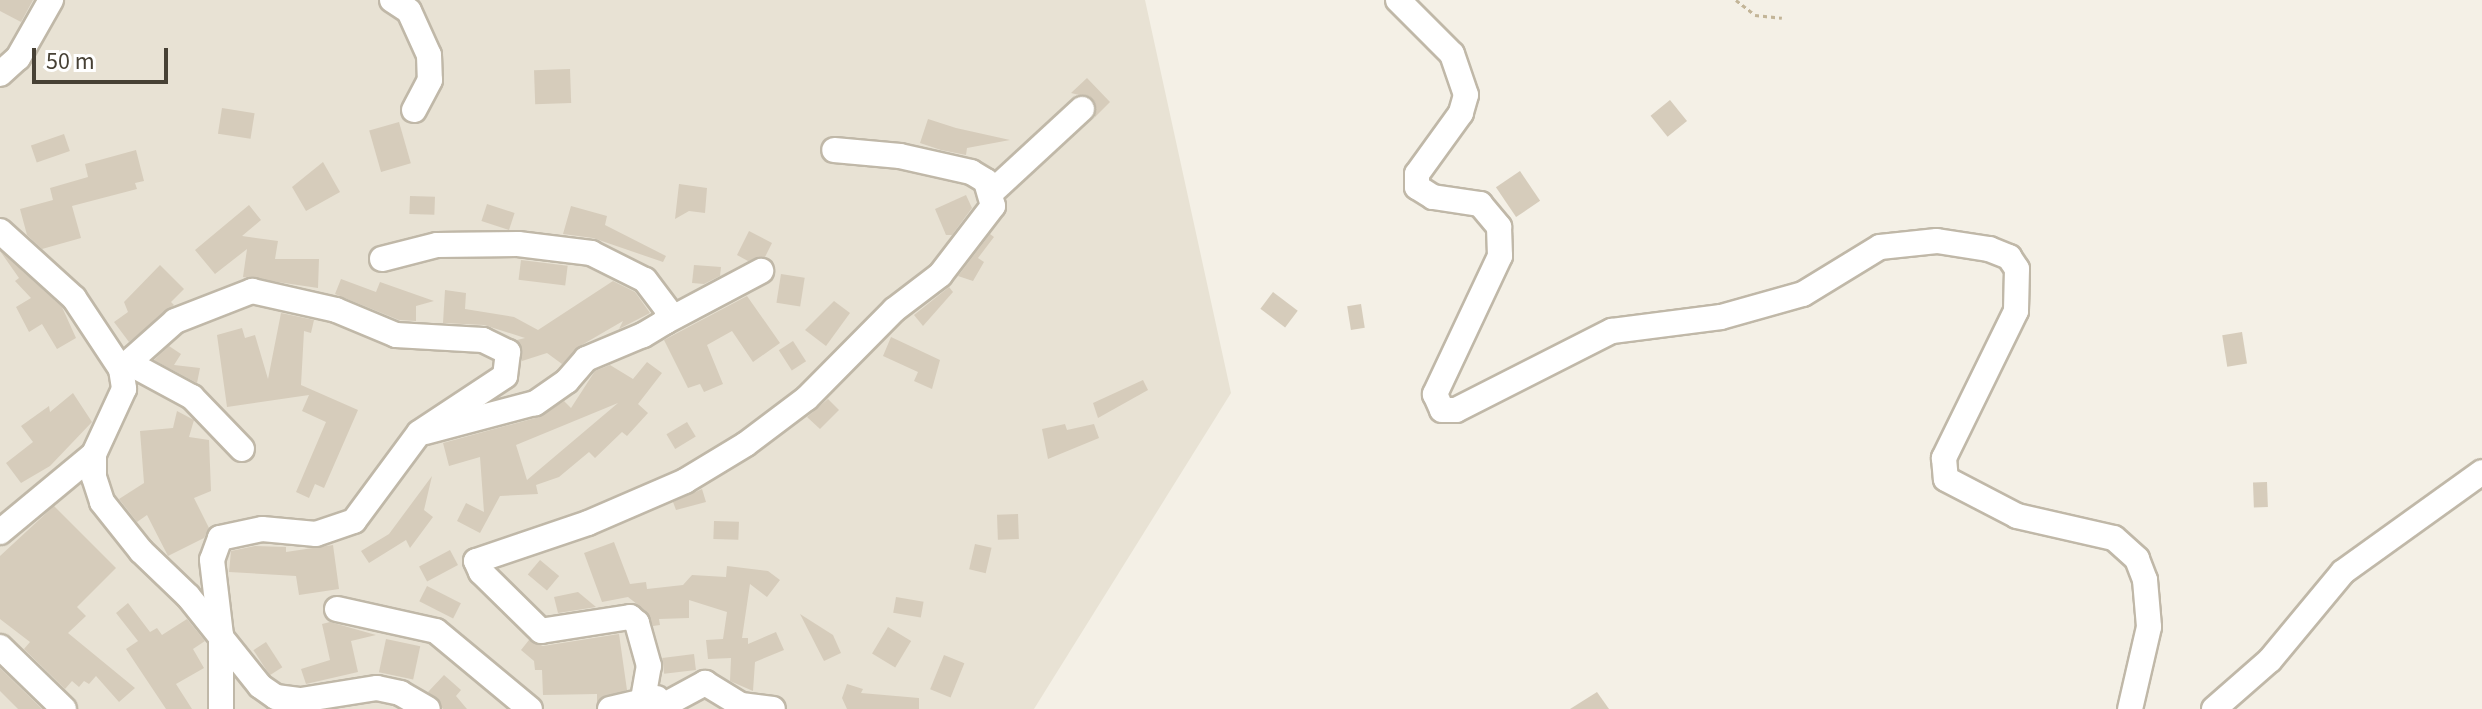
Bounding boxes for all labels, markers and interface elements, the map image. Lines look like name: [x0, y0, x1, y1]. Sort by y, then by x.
scale bar: [36, 32, 172, 82]
text: 50 m: [46, 44, 95, 79]

